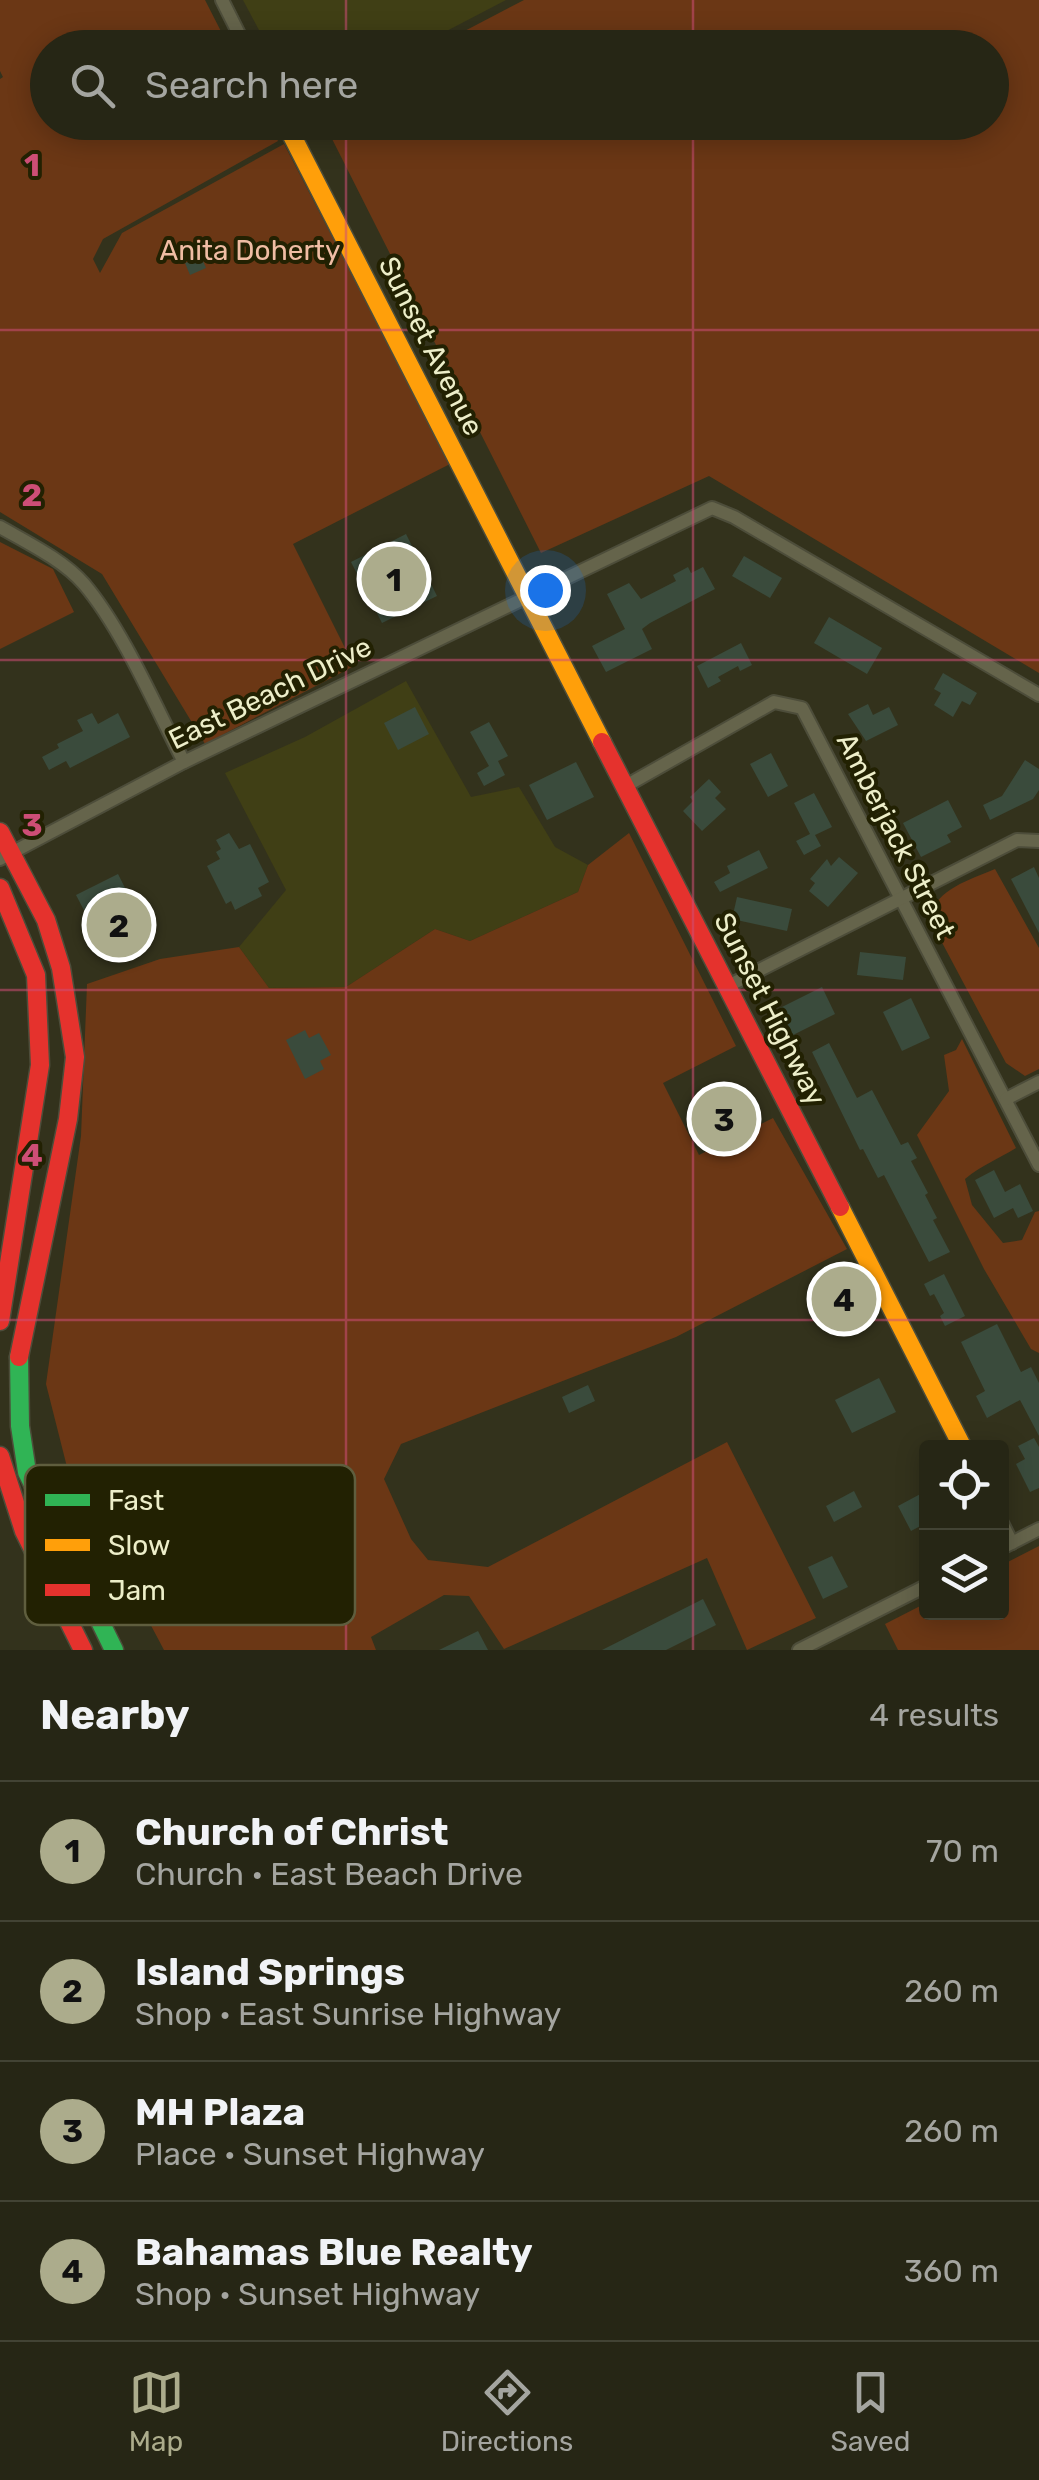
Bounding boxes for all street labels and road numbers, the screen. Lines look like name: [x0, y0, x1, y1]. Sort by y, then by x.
street label: Sunset Avenue: [372, 251, 490, 441]
street label: East Beach Drive: [163, 630, 377, 756]
street label: Amberjack Street: [830, 728, 962, 945]
street label: Sunset Highway: [707, 907, 833, 1111]

